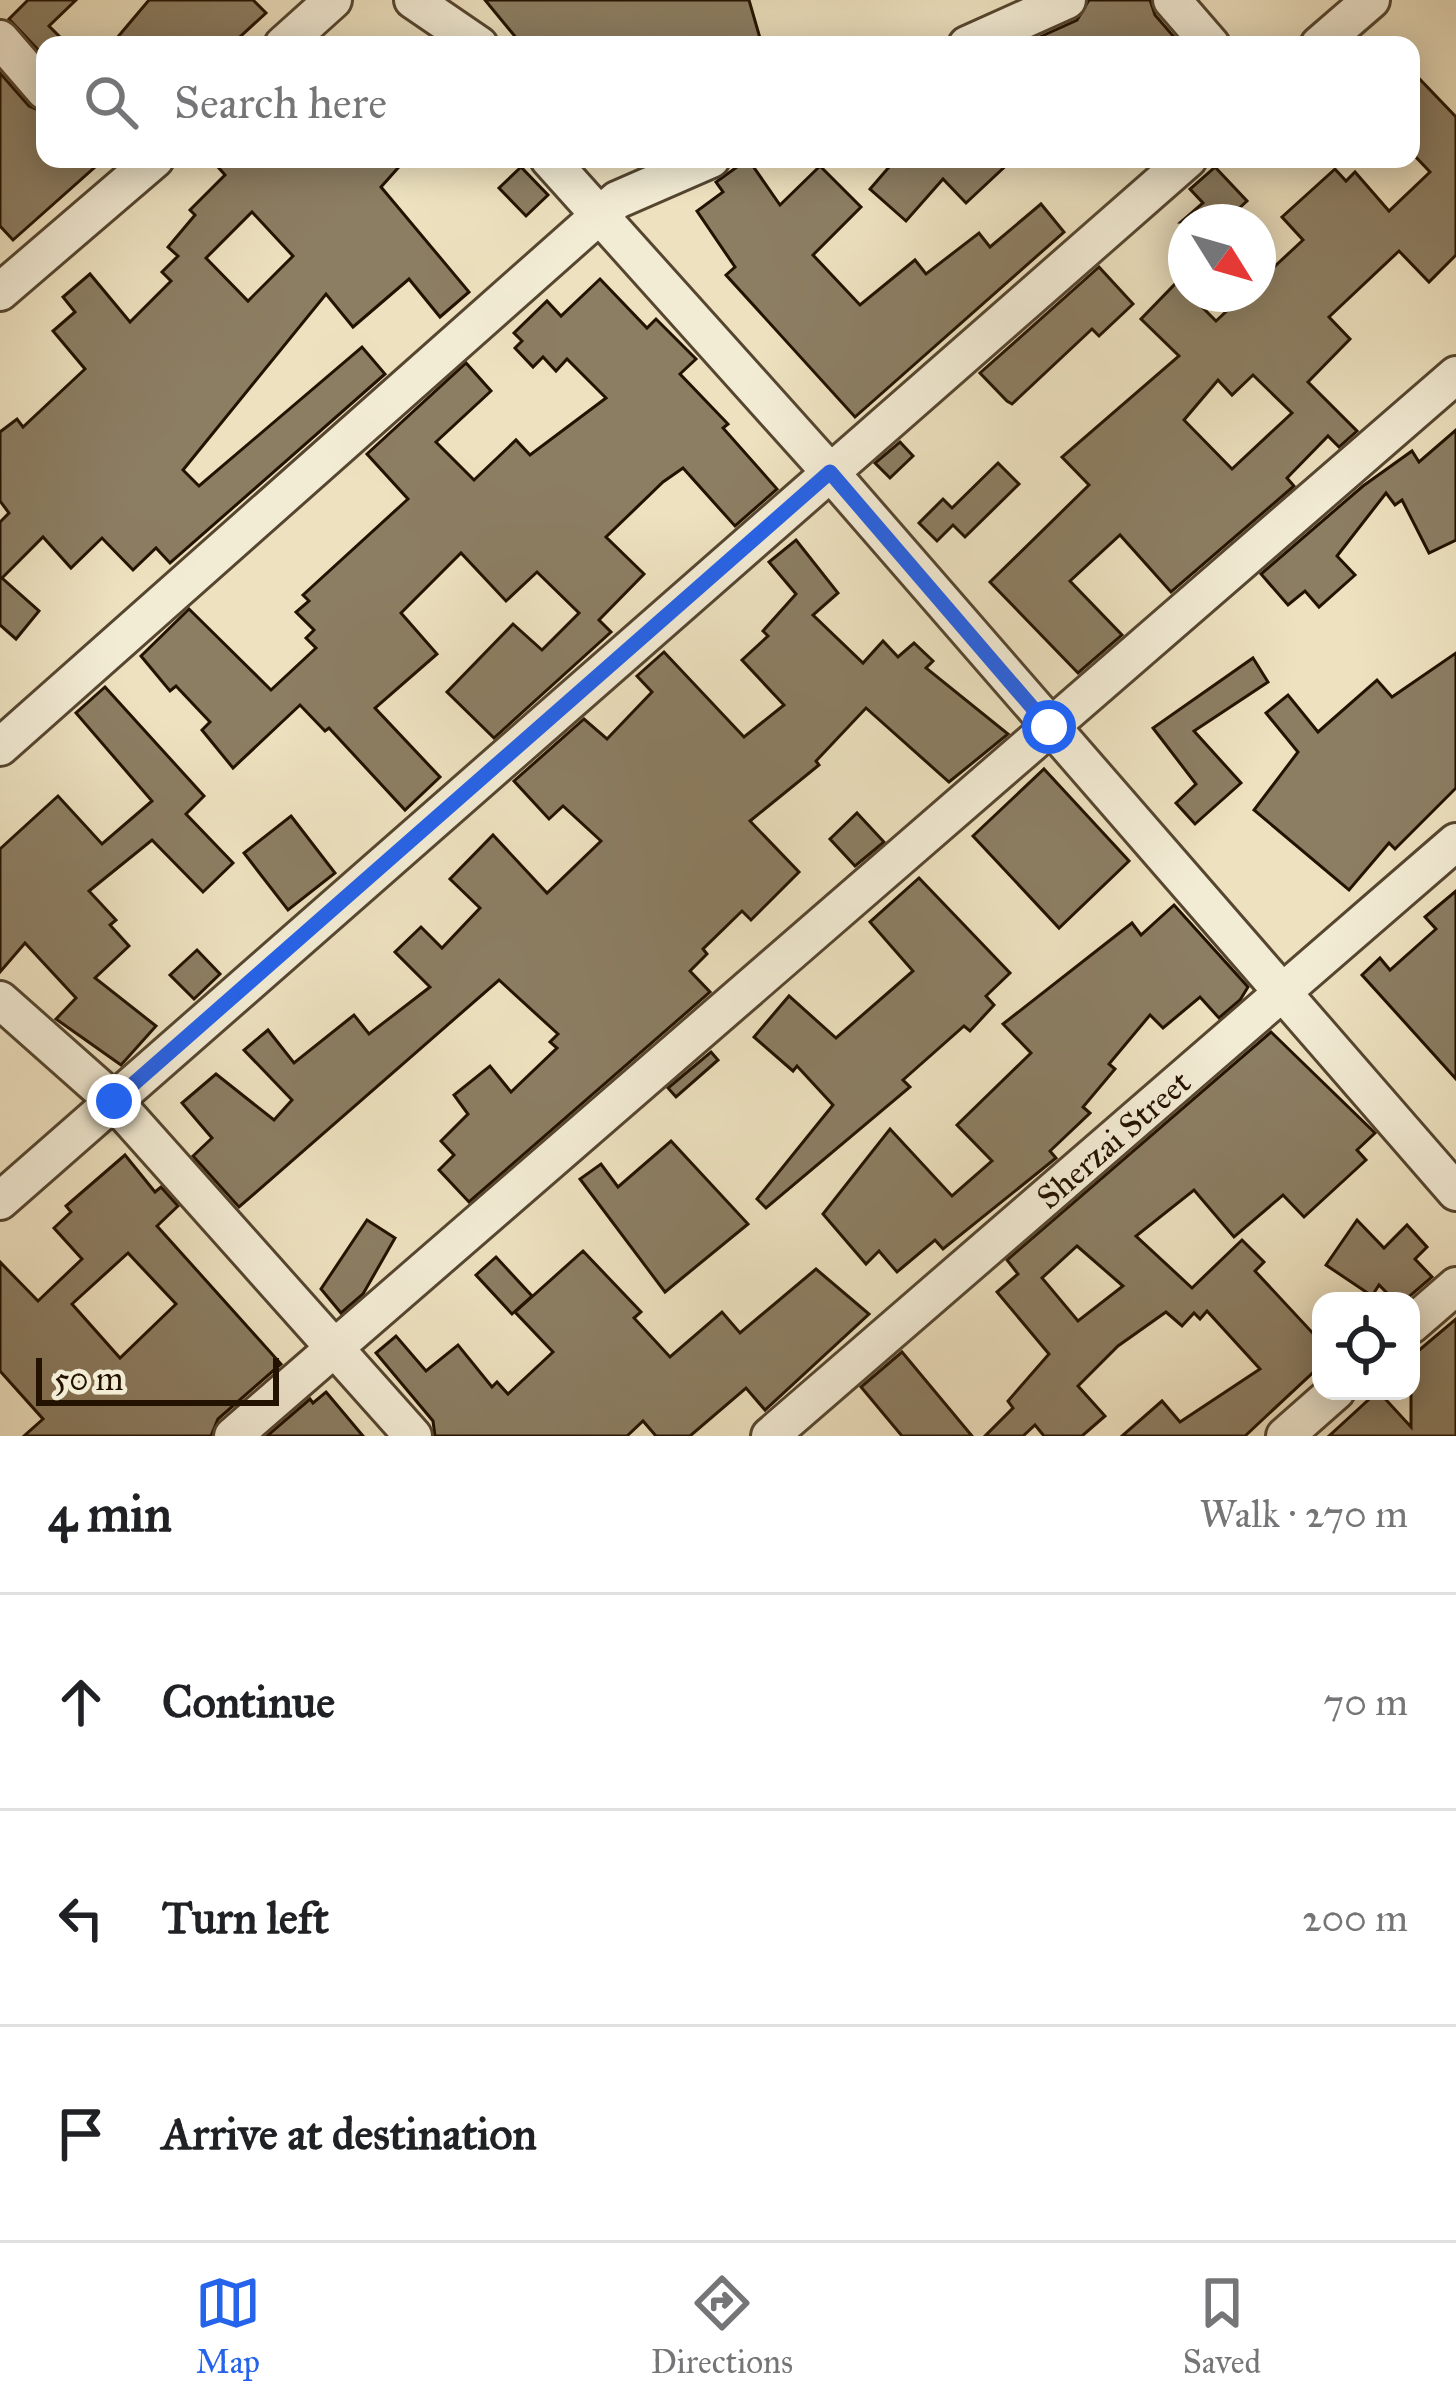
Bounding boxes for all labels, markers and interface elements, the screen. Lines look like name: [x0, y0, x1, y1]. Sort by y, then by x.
search box: [36, 36, 1420, 168]
icon: search: [78, 69, 144, 135]
text: Search here: [174, 75, 387, 130]
north arrow: [1168, 204, 1276, 312]
route start: [1022, 700, 1076, 754]
street label: Sherzai Street: [1029, 1062, 1199, 1217]
route end: [87, 1074, 141, 1128]
map controls: [1312, 1292, 1420, 1400]
button: locate: [1312, 1292, 1420, 1400]
scale bar: [36, 1352, 279, 1405]
text: 50 m: [54, 1359, 123, 1399]
text: 4 min: [48, 1483, 172, 1545]
text: Walk · 270 m: [1200, 1490, 1408, 1538]
icon: ahead: [48, 1669, 114, 1735]
text: Continue: [162, 1674, 335, 1729]
text: 70 m: [1323, 1678, 1408, 1726]
icon: left: [48, 1885, 114, 1951]
text: Turn left: [162, 1890, 329, 1945]
text: 200 m: [1302, 1894, 1408, 1942]
icon: arrive: [48, 2101, 114, 2167]
text: Arrive at destination: [162, 2106, 537, 2161]
tab: Map: [195, 2270, 261, 2382]
tab: Directions: [651, 2270, 793, 2382]
tab: Saved: [1183, 2270, 1261, 2382]

